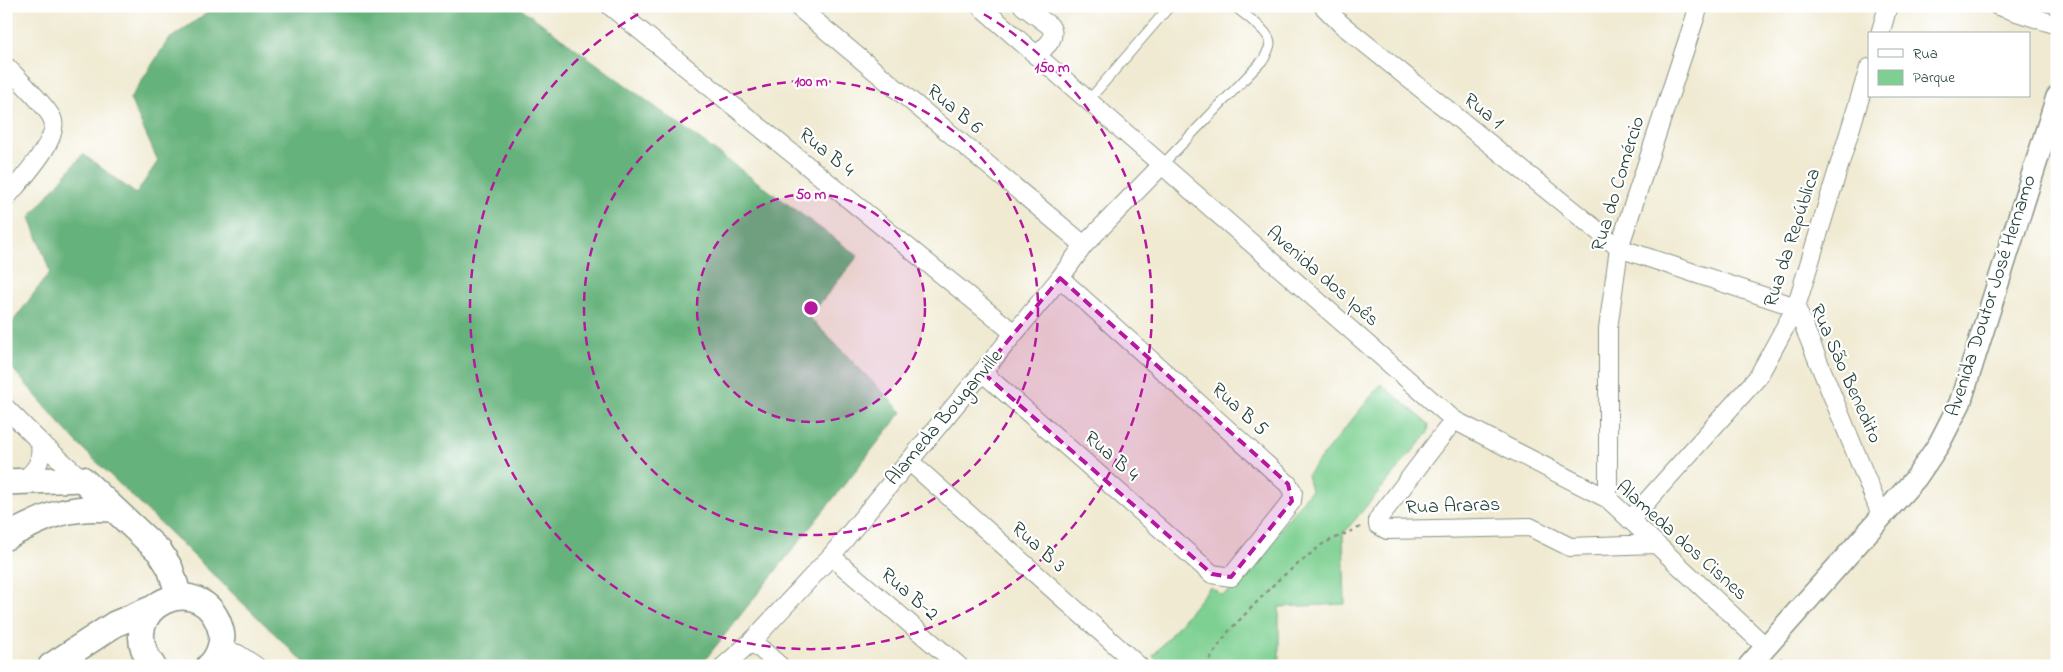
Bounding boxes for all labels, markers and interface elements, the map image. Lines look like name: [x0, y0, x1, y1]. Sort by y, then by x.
legend: [1868, 32, 2030, 98]
text: Rua: [1913, 43, 1938, 65]
text: 150 m: [1034, 57, 1070, 79]
text: Parque: [1913, 67, 1955, 89]
text: 100 m: [794, 71, 828, 93]
street label: Rua B 6: [920, 78, 989, 142]
street label: Rua 1: [1457, 87, 1509, 137]
street label: Rua do Comércio: [1585, 113, 1653, 255]
street label: Rua B 4: [792, 121, 860, 185]
street label: Rua da República: [1757, 165, 1829, 311]
street label: Avenida Doutor José Hernamo: [1939, 171, 2045, 421]
text: 50 m: [796, 184, 827, 206]
street label: Avenida dos Ipês: [1259, 220, 1385, 334]
centre of rings: [802, 299, 820, 317]
street label: Rua São Benedito: [1801, 300, 1889, 448]
street label: Alameda Bouganville: [879, 344, 1012, 493]
street label: Rua B 5: [1204, 376, 1274, 444]
street label: Rua B 4: [1077, 425, 1145, 489]
street label: Alameda dos Cisnes: [1609, 474, 1753, 608]
street label: Rua Araras: [1405, 491, 1501, 523]
street label: Rua B 3: [1004, 515, 1072, 581]
street label: Rua B-2: [873, 561, 945, 629]

